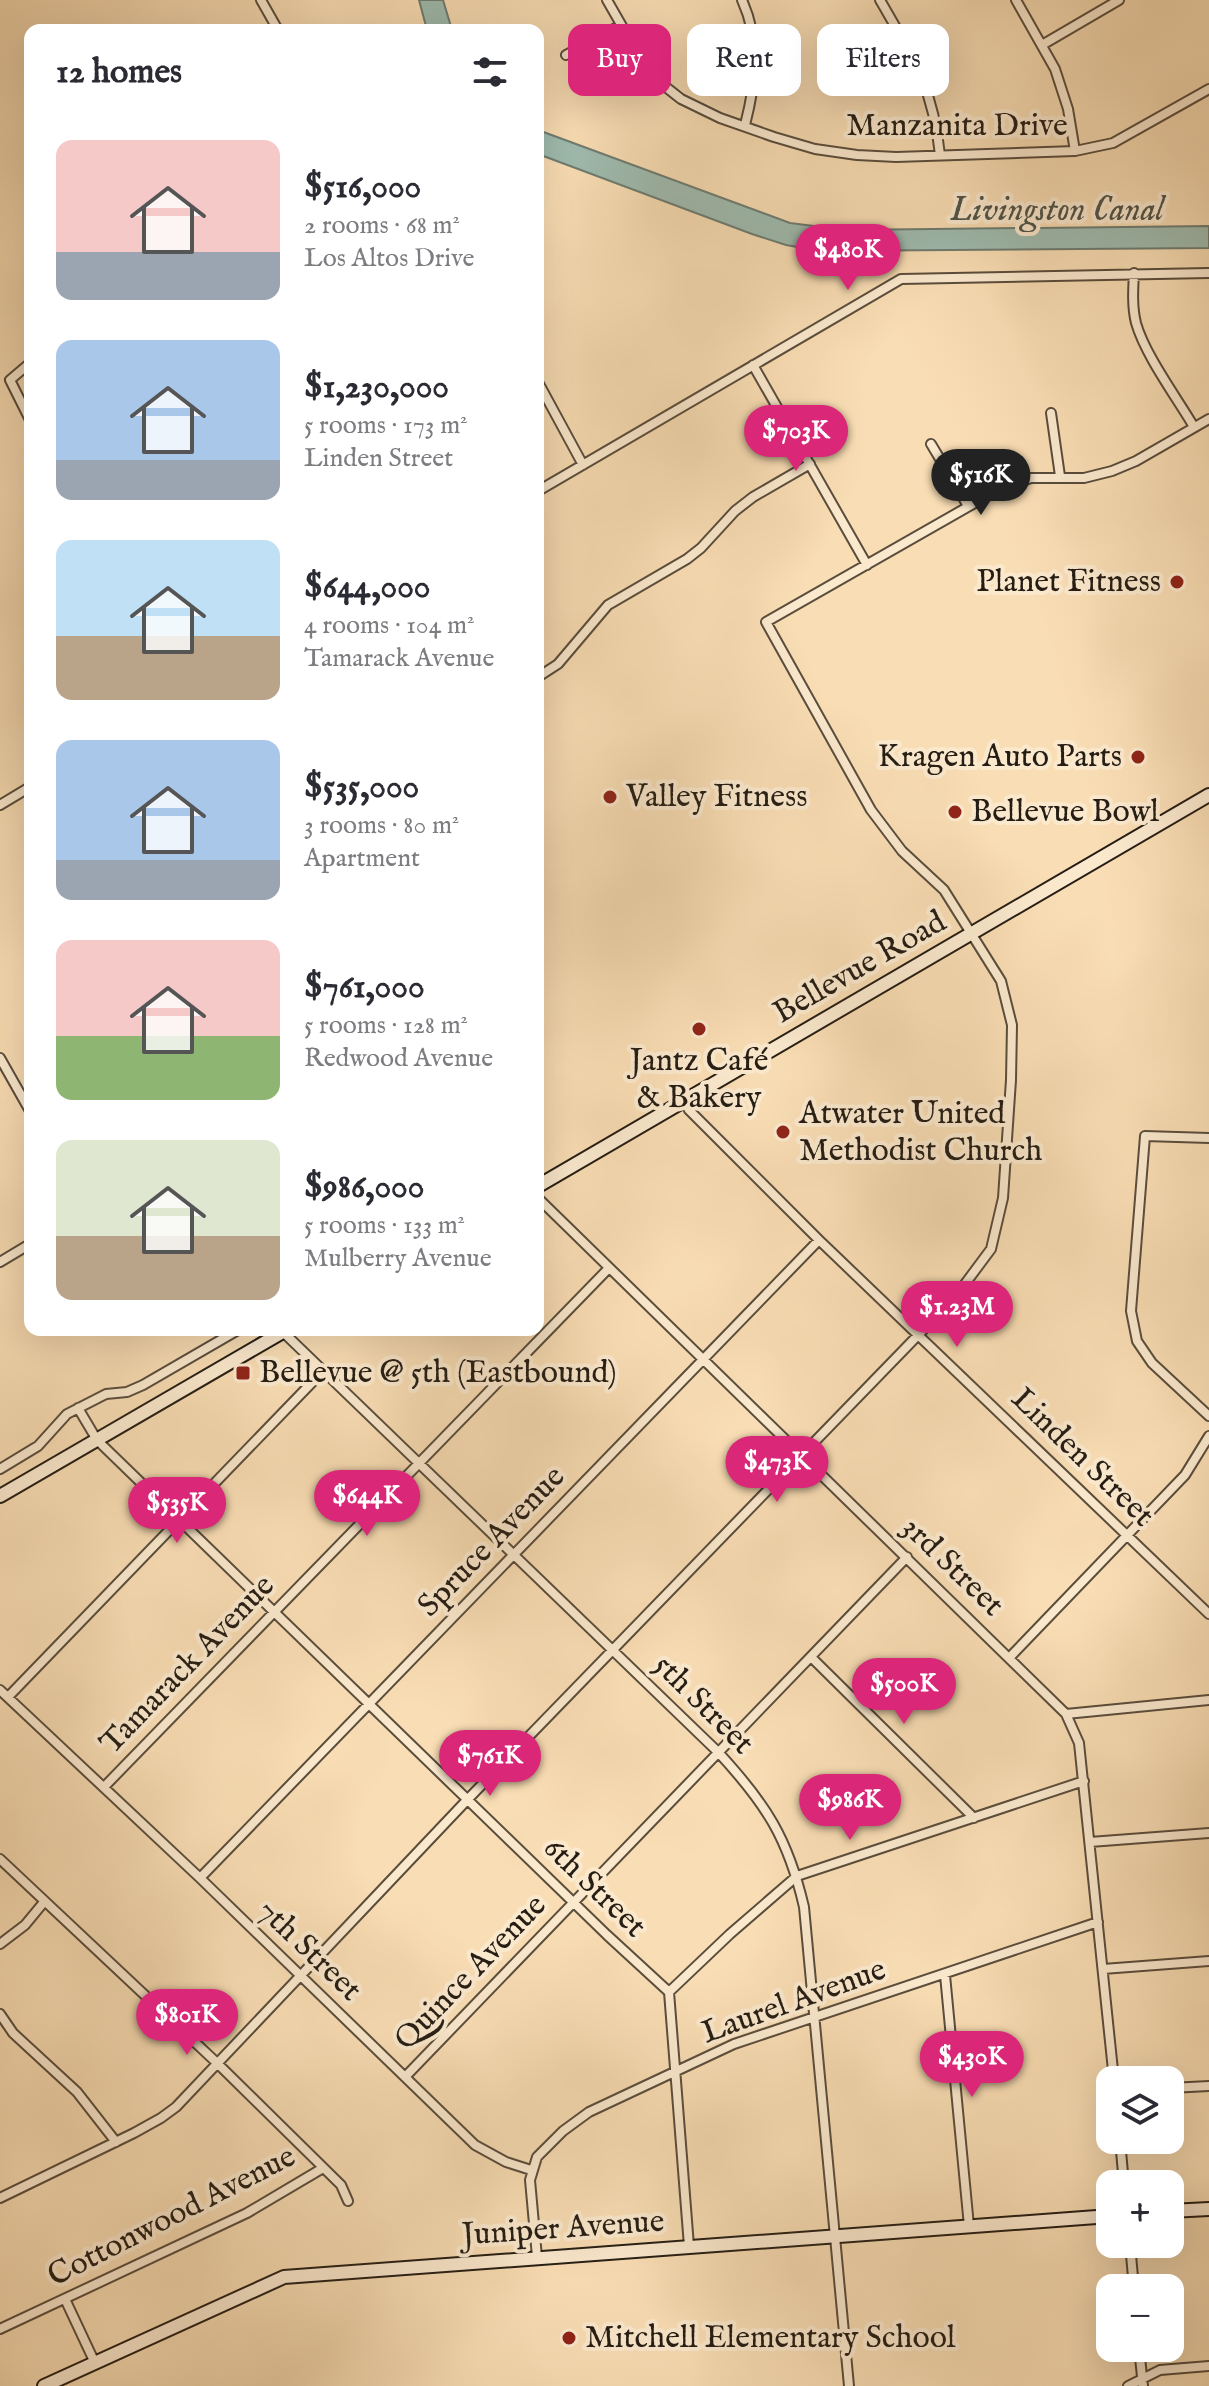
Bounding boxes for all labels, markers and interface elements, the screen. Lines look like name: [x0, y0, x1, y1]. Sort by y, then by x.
chip: Buy: [568, 24, 671, 96]
chip: Rent: [687, 24, 801, 96]
chip: Filters: [817, 24, 949, 96]
icon: filters: [468, 50, 512, 94]
text: 12 homes: [56, 51, 182, 94]
street label: Manzanita Drive: [846, 106, 1068, 147]
text: $516,000: [304, 166, 421, 209]
icon: home: [120, 172, 216, 268]
water label: Livingston Canal: [949, 189, 1167, 232]
text: 2 rooms · 68 m²: [304, 209, 460, 242]
pin: $480K: [792, 224, 904, 292]
text: $480K: [814, 233, 882, 266]
text: Los Altos Drive: [304, 242, 475, 275]
text: $1,230,000: [304, 366, 449, 409]
icon: home: [120, 372, 216, 468]
pin: $703K: [740, 405, 852, 473]
text: 5 rooms · 173 m²: [304, 409, 468, 442]
text: $703K: [762, 414, 830, 447]
text: Linden Street: [304, 442, 453, 475]
pin: $516K: [925, 449, 1037, 517]
text: $516K: [949, 458, 1013, 491]
place label: Planet Fitness: [976, 562, 1161, 603]
text: $644,000: [304, 566, 431, 609]
icon: home: [120, 572, 216, 668]
marker: Planet Fitness: [1168, 573, 1186, 591]
text: 4 rooms · 104 m²: [304, 609, 474, 642]
text: Tamarack Avenue: [304, 642, 495, 675]
place label: Kragen Auto Parts: [878, 737, 1122, 778]
marker: Kragen Auto Parts: [1129, 748, 1147, 766]
text: $535,000: [304, 766, 419, 809]
icon: home: [120, 772, 216, 868]
place label: Valley Fitness: [625, 777, 808, 818]
marker: Valley Fitness: [601, 788, 619, 806]
place label: Bellevue Bowl: [971, 792, 1159, 833]
marker: Bellevue Bowl: [946, 803, 964, 821]
text: 3 rooms · 80 m²: [304, 809, 459, 842]
text: Apartment: [304, 842, 420, 875]
street label: Bellevue Road: [766, 902, 955, 1034]
text: $761,000: [304, 966, 425, 1009]
icon: home: [120, 972, 216, 1068]
text: 5 rooms · 128 m²: [304, 1009, 468, 1042]
marker: Jantz Café & Bakery: [690, 1020, 708, 1038]
place label: Jantz Café & Bakery: [627, 1041, 768, 1119]
text: Redwood Avenue: [304, 1042, 493, 1075]
place label: Atwater United Methodist Church: [798, 1094, 1042, 1172]
marker: Atwater United Methodist Church: [774, 1123, 792, 1141]
text: $986,000: [304, 1166, 425, 1209]
icon: home: [120, 1172, 216, 1268]
text: 5 rooms · 133 m²: [304, 1209, 465, 1242]
text: Mulberry Avenue: [304, 1242, 492, 1275]
pin: $1.23M: [892, 1281, 1022, 1349]
text: $1.23M: [919, 1290, 995, 1323]
place label: Bellevue @ 5th (Eastbound): [259, 1353, 617, 1394]
marker: Bellevue @ 5th (Eastbound): [234, 1364, 252, 1382]
street label: Linden Street: [1002, 1379, 1162, 1537]
pin: $473K: [721, 1436, 833, 1504]
text: $473K: [743, 1445, 811, 1478]
street label: Spruce Avenue: [409, 1458, 575, 1626]
pin: $644K: [311, 1470, 423, 1538]
pin: $535K: [121, 1477, 233, 1545]
text: $644K: [332, 1479, 402, 1512]
text: $535K: [146, 1486, 208, 1519]
street label: 3rd Street: [892, 1508, 1012, 1626]
street label: Tamarack Avenue: [92, 1566, 284, 1764]
street label: 5th Street: [644, 1646, 762, 1764]
pin: $500K: [848, 1658, 960, 1726]
text: $500K: [870, 1667, 938, 1700]
pin: $761K: [434, 1730, 546, 1798]
text: $761K: [457, 1739, 523, 1772]
pin: $986K: [794, 1774, 906, 1842]
text: $986K: [817, 1783, 883, 1816]
street label: 6th Street: [534, 1829, 654, 1947]
street label: Quince Avenue: [386, 1886, 556, 2060]
street label: 7th Street: [248, 1891, 370, 2011]
street label: Laurel Avenue: [696, 1950, 892, 2054]
pin: $801K: [131, 1989, 243, 2057]
text: $801K: [154, 1998, 220, 2031]
pin: $430K: [916, 2031, 1028, 2099]
text: $430K: [938, 2040, 1006, 2073]
map controls: [1096, 2066, 1184, 2362]
button: layers: [1096, 2066, 1184, 2154]
street label: Cottonwood Avenue: [41, 2137, 303, 2297]
button: +: [1096, 2170, 1184, 2258]
street label: Juniper Avenue: [457, 2201, 666, 2257]
button: −: [1096, 2274, 1184, 2362]
place label: Mitchell Elementary School: [585, 2318, 956, 2359]
marker: Mitchell Elementary School: [560, 2329, 578, 2347]

